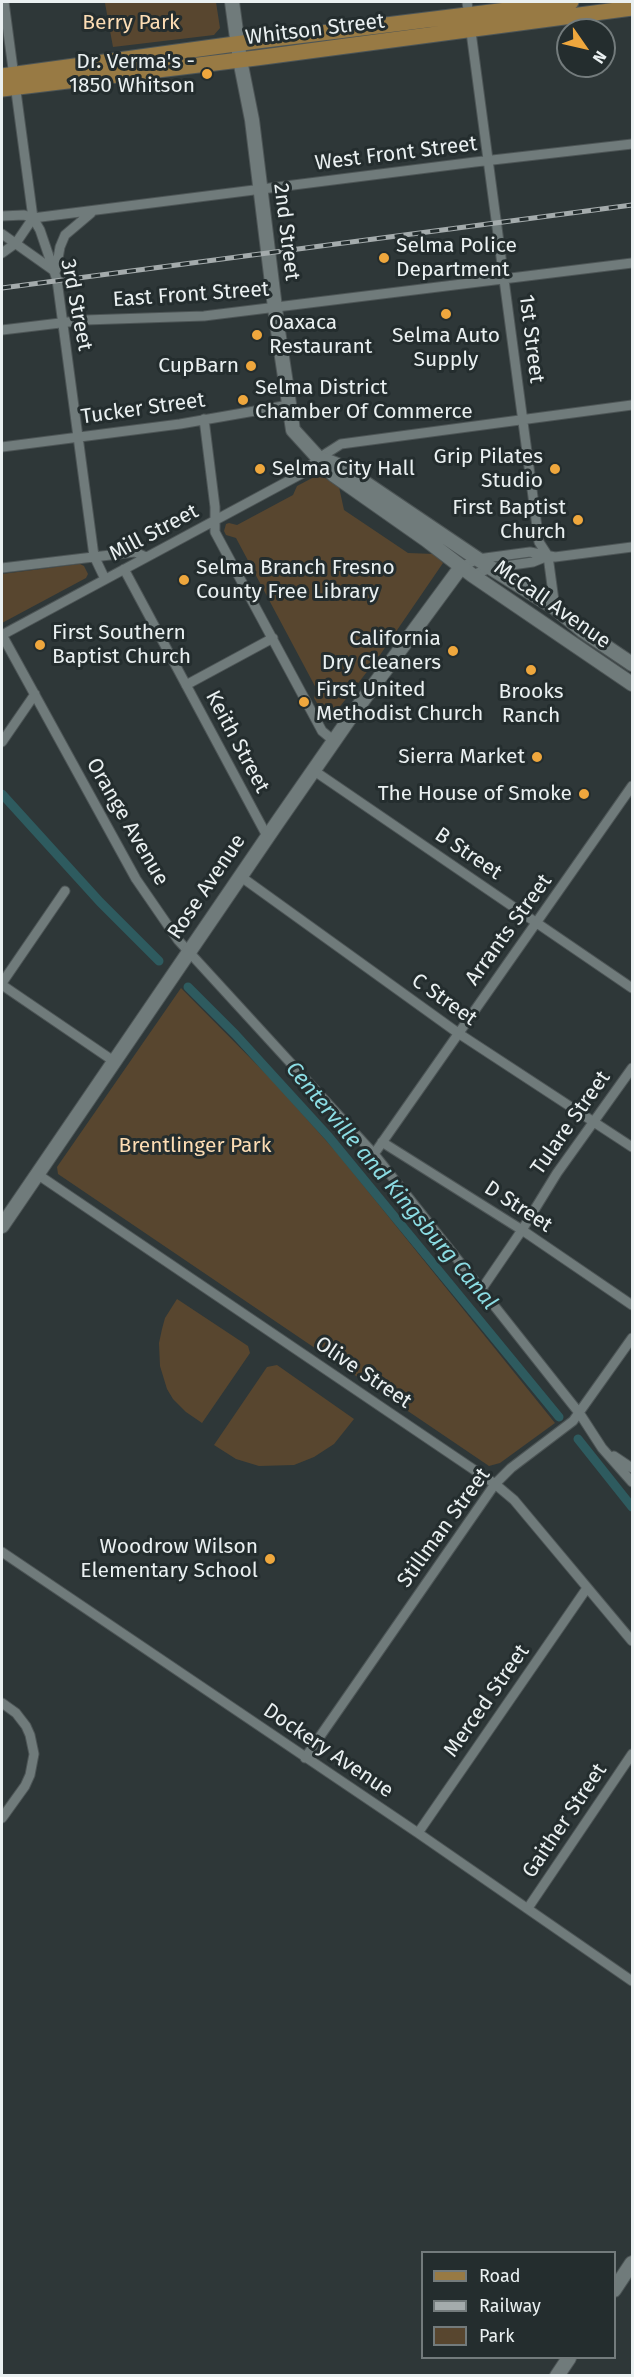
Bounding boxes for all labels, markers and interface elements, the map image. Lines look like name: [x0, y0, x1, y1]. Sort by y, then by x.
street label: Whitson Street: [244, 9, 386, 51]
park label: Berry Park: [82, 10, 180, 36]
north arrow: [556, 18, 616, 78]
text: N: [589, 48, 611, 67]
place label: Dr. Verma's - 1850 Whitson: [69, 49, 195, 99]
marker: Dr. Verma's - 1850 Whitson: [200, 67, 214, 81]
street label: West Front Street: [313, 132, 479, 176]
street label: 2nd Street: [268, 182, 304, 282]
place label: Selma Police Department: [396, 233, 517, 283]
marker: Selma Police Department: [377, 251, 391, 265]
street label: 3rd Street: [55, 257, 97, 353]
street label: East Front Street: [112, 277, 270, 313]
street label: 1st Street: [513, 293, 549, 385]
marker: Selma Auto Supply: [439, 307, 453, 321]
place label: Oaxaca Restaurant: [269, 310, 372, 360]
place label: Selma Auto Supply: [392, 323, 500, 373]
marker: Oaxaca Restaurant: [250, 328, 264, 342]
place label: CupBarn: [158, 353, 239, 379]
marker: CupBarn: [244, 359, 258, 373]
place label: Selma District Chamber Of Commerce: [255, 375, 473, 425]
street label: Tucker Street: [79, 388, 207, 430]
marker: Selma District Chamber Of Commerce: [236, 393, 250, 407]
place label: Grip Pilates Studio: [434, 444, 543, 494]
place label: Selma City Hall: [272, 456, 415, 482]
marker: Selma City Hall: [253, 462, 267, 476]
marker: Grip Pilates Studio: [548, 462, 562, 476]
place label: First Baptist Church: [452, 495, 566, 545]
street label: Mill Street: [105, 499, 203, 567]
marker: First Baptist Church: [571, 513, 585, 527]
place label: Selma Branch Fresno County Free Library: [196, 555, 395, 605]
street label: McCall Avenue: [489, 555, 615, 655]
marker: Selma Branch Fresno County Free Library: [177, 573, 191, 587]
place label: First Southern Baptist Church: [52, 620, 191, 670]
place label: California Dry Cleaners: [322, 626, 441, 676]
marker: First Southern Baptist Church: [33, 638, 47, 652]
marker: California Dry Cleaners: [446, 644, 460, 658]
marker: Brooks Ranch: [524, 663, 538, 677]
place label: First United Methodist Church: [316, 677, 483, 727]
place label: Brooks Ranch: [498, 679, 564, 729]
street label: Keith Street: [200, 687, 274, 797]
marker: First United Methodist Church: [297, 695, 311, 709]
place label: Sierra Market: [398, 744, 525, 770]
marker: Sierra Market: [530, 750, 544, 764]
street label: Orange Avenue: [80, 754, 174, 890]
place label: The House of Smoke: [378, 781, 572, 807]
marker: The House of Smoke: [577, 787, 591, 801]
street label: B Street: [430, 822, 506, 886]
street label: Rose Avenue: [163, 830, 251, 944]
street label: Arrants Street: [460, 870, 558, 990]
street label: C Street: [406, 968, 482, 1032]
water label: Centerville and Kingsburg Canal: [279, 1057, 503, 1315]
street label: Tulare Street: [526, 1066, 616, 1180]
park label: Brentlinger Park: [119, 1133, 271, 1159]
street label: D Street: [479, 1176, 557, 1238]
street label: Olive Street: [310, 1332, 416, 1414]
street label: Stillman Street: [392, 1463, 496, 1593]
place label: Woodrow Wilson Elementary School: [80, 1534, 258, 1584]
marker: Woodrow Wilson Elementary School: [263, 1552, 277, 1566]
street label: Merced Street: [439, 1640, 535, 1762]
street label: Dockery Avenue: [258, 1698, 398, 1804]
street label: Gaither Street: [517, 1759, 613, 1883]
legend: [421, 2251, 616, 2359]
text: Road: [479, 2265, 521, 2287]
text: Railway: [479, 2295, 541, 2317]
text: Park: [479, 2325, 514, 2347]

